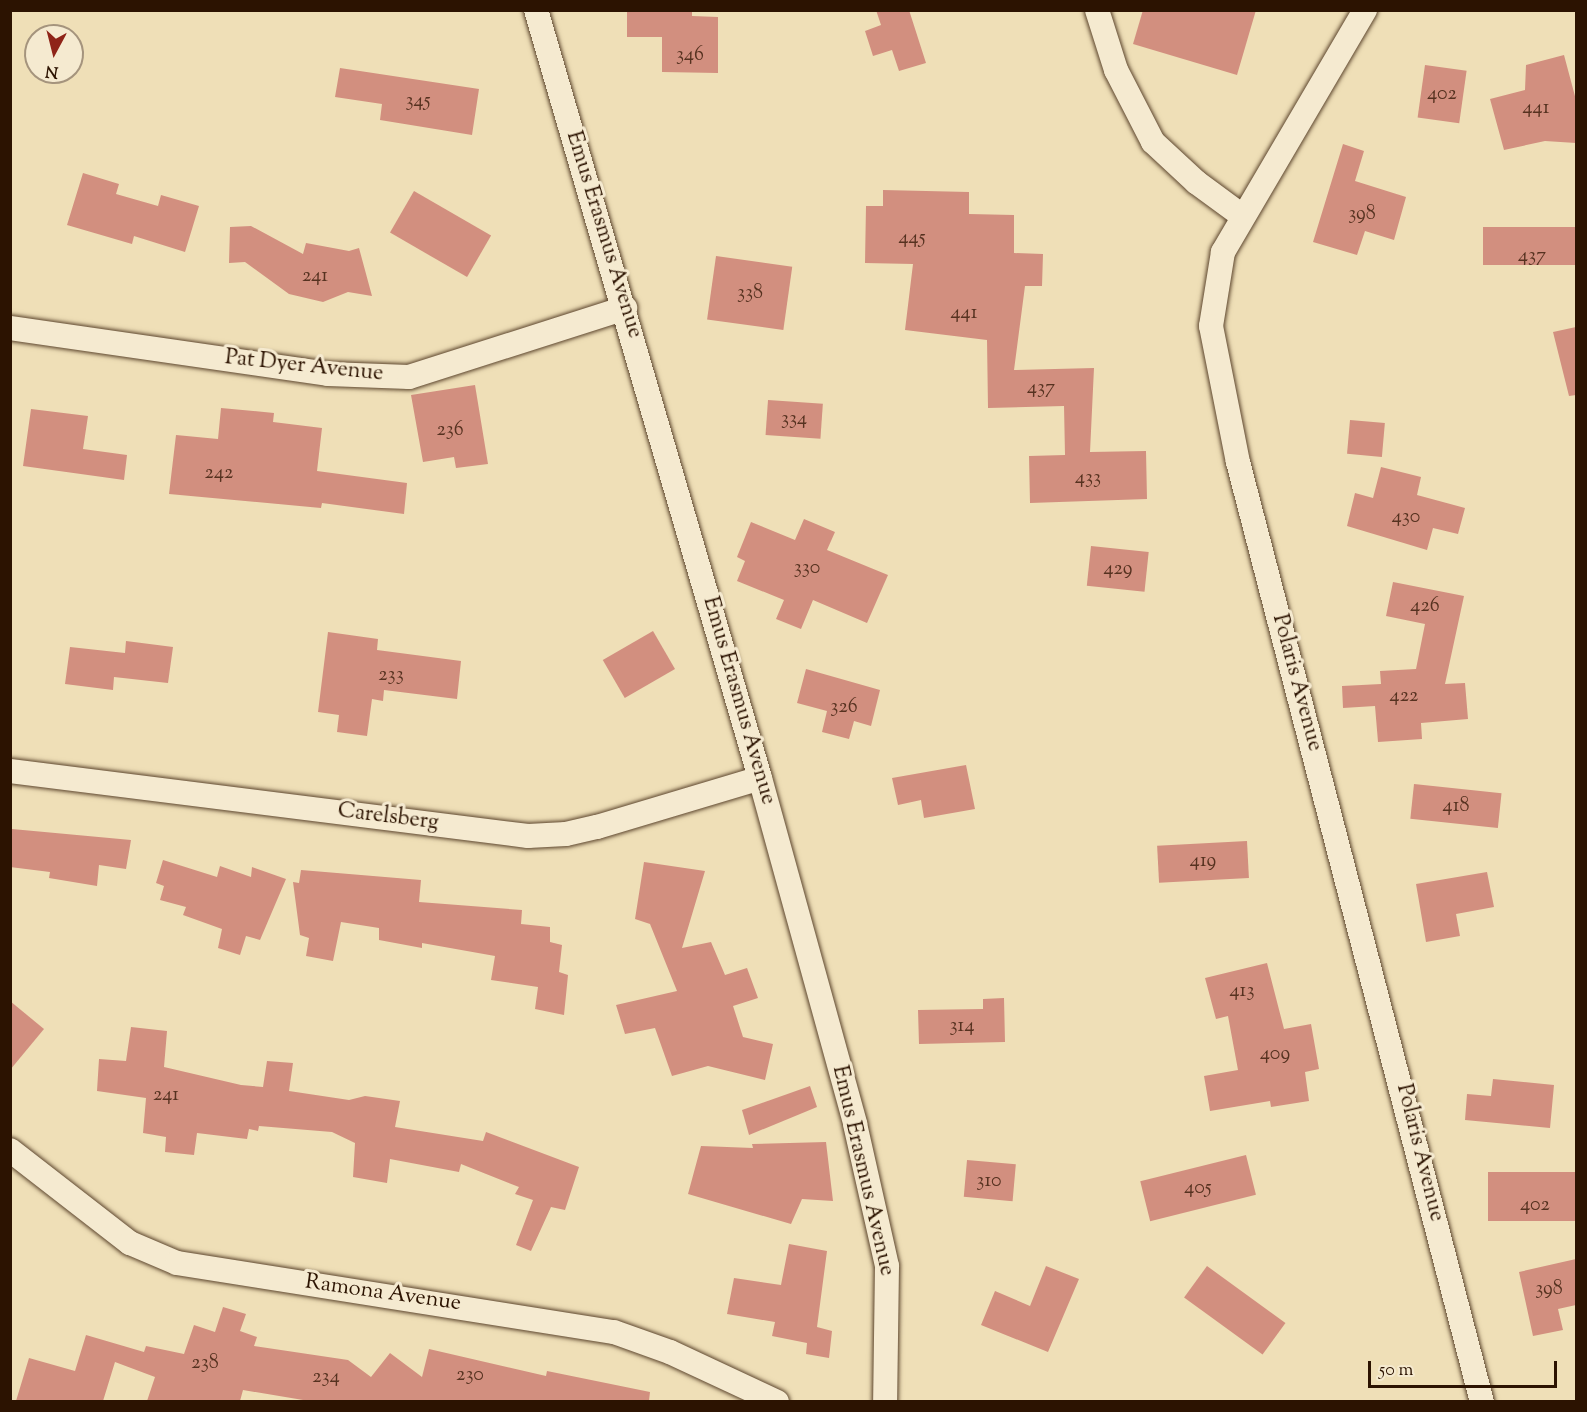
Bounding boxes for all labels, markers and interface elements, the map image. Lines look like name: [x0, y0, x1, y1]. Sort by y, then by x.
north arrow: [24, 24, 84, 84]
house number: 346: [676, 43, 704, 67]
text: N: [44, 58, 60, 83]
house number: 402: [1427, 82, 1457, 106]
house number: 345: [406, 89, 430, 113]
house number: 441: [1523, 96, 1549, 120]
street label: Emus Erasmus Avenue: [559, 128, 647, 342]
house number: 398: [1348, 202, 1376, 226]
house number: 445: [899, 226, 925, 250]
house number: 437: [1518, 244, 1546, 268]
house number: 241: [302, 264, 328, 288]
house number: 338: [737, 281, 763, 305]
house number: 441: [951, 301, 977, 325]
street label: Pat Dyer Avenue: [224, 346, 384, 388]
house number: 437: [1027, 376, 1055, 400]
house number: 334: [781, 407, 807, 431]
house number: 236: [436, 418, 464, 442]
house number: 242: [205, 461, 233, 485]
house number: 433: [1075, 466, 1101, 490]
house number: 430: [1392, 505, 1420, 529]
house number: 330: [794, 556, 820, 580]
house number: 429: [1103, 557, 1133, 581]
street label: Emus Erasmus Avenue: [696, 594, 780, 808]
house number: 426: [1410, 594, 1440, 618]
street label: Polaris Avenue: [1265, 612, 1327, 754]
house number: 233: [378, 663, 404, 687]
house number: 422: [1390, 684, 1418, 708]
house number: 326: [830, 695, 858, 719]
house number: 418: [1443, 794, 1469, 818]
street label: Carelsberg: [336, 799, 440, 837]
house number: 419: [1190, 849, 1216, 873]
house number: 413: [1230, 979, 1254, 1003]
house number: 314: [950, 1014, 974, 1038]
house number: 409: [1260, 1042, 1290, 1066]
street label: Emus Erasmus Avenue: [825, 1063, 899, 1279]
street label: Polaris Avenue: [1389, 1082, 1449, 1224]
house number: 241: [153, 1083, 179, 1107]
house number: 310: [976, 1169, 1002, 1193]
house number: 405: [1184, 1176, 1212, 1200]
house number: 402: [1520, 1193, 1550, 1217]
street label: Ramona Avenue: [303, 1270, 463, 1318]
house number: 398: [1535, 1277, 1563, 1301]
scale bar: [1371, 1349, 1560, 1387]
house number: 238: [191, 1351, 219, 1375]
text: 50 m: [1379, 1358, 1413, 1384]
house number: 230: [456, 1363, 484, 1387]
house number: 234: [312, 1365, 340, 1389]

